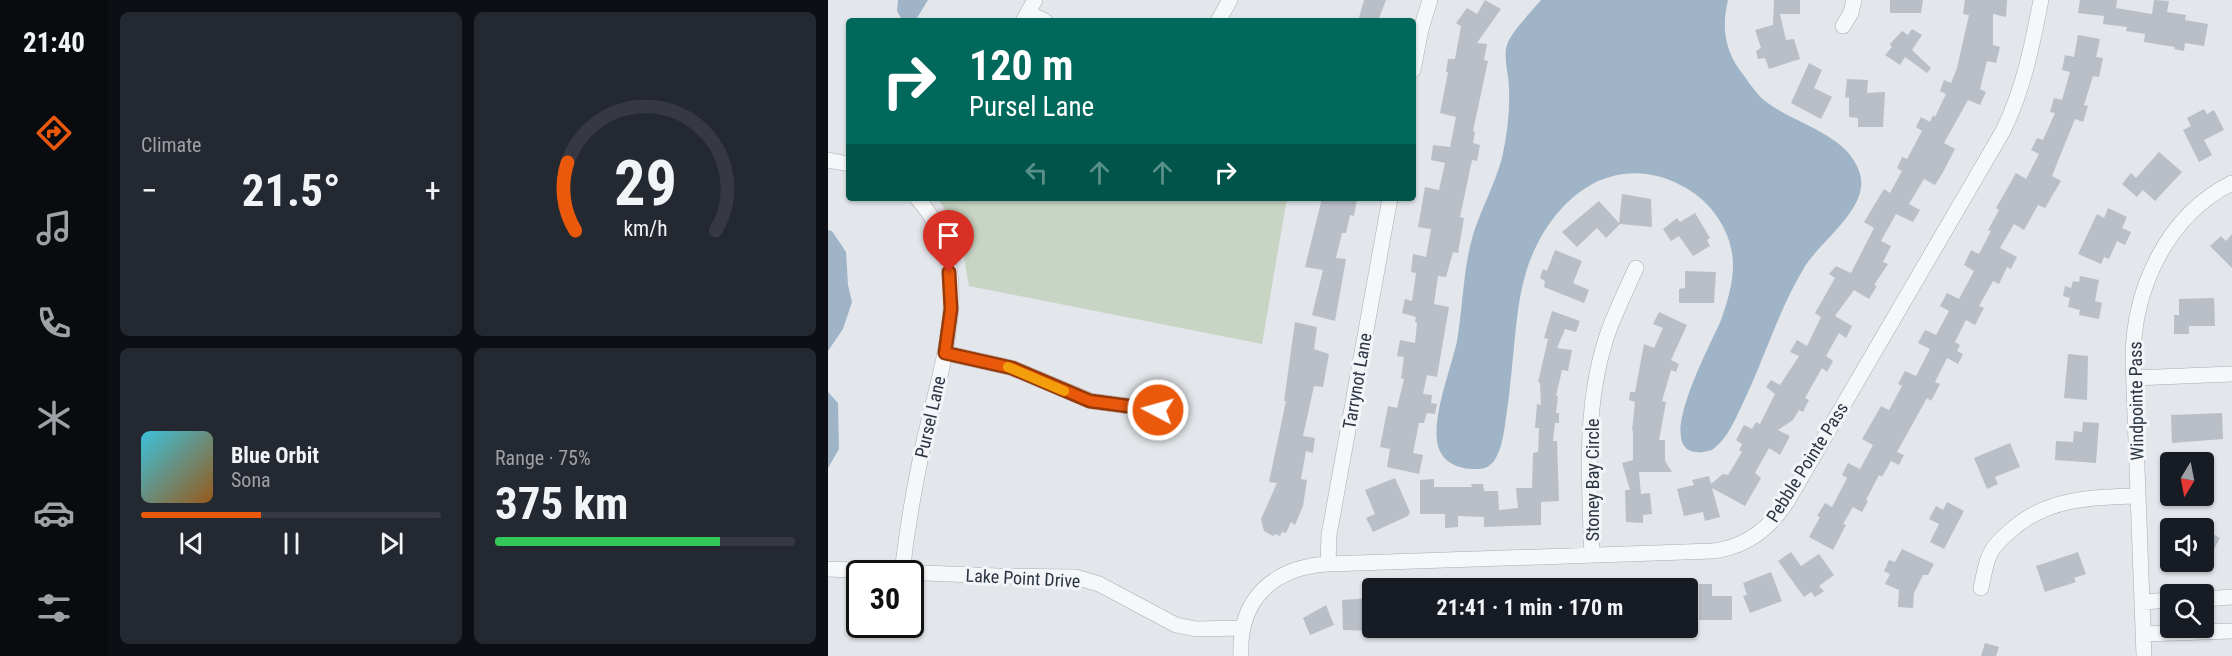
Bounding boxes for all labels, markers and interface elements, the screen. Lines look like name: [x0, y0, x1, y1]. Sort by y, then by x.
text: 21:40: [23, 27, 85, 59]
text: 120 m: [969, 41, 1074, 90]
icon: right: [870, 42, 948, 120]
text: Pursel Lane: [969, 91, 1094, 123]
icon: directions: [33, 112, 75, 154]
text: Climate: [141, 133, 201, 157]
text: 29: [613, 147, 677, 220]
icon: left: [1020, 156, 1053, 189]
icon: ahead: [1083, 156, 1116, 189]
icon: ahead: [1146, 156, 1179, 189]
icon: right: [1209, 156, 1242, 189]
text: 21.5°: [242, 164, 340, 217]
text: −: [141, 171, 158, 210]
text: +: [425, 171, 441, 210]
icon: music: [33, 207, 75, 249]
pin: [923, 210, 974, 272]
text: km/h: [623, 216, 667, 241]
icon: arrive: [932, 219, 965, 252]
icon: phone: [33, 302, 75, 344]
street label: Tarrynot Lane: [1338, 331, 1376, 431]
street label: Windpointe Pass: [2124, 341, 2148, 461]
street label: Pursel Lane: [910, 374, 950, 460]
position arrow: [1126, 378, 1190, 442]
icon: climate: [33, 397, 75, 439]
street label: Pebble Pointe Pass: [1762, 398, 1852, 526]
street label: Stoney Bay Circle: [1582, 419, 1603, 541]
text: Blue Orbit: [231, 443, 319, 468]
text: Range · 75%: [495, 446, 591, 470]
north arrow: [2160, 452, 2214, 506]
map controls: [2160, 452, 2214, 638]
text: Sona: [231, 468, 271, 492]
text: 375 km: [495, 477, 628, 530]
icon: car: [33, 492, 75, 534]
button: sound: [2160, 518, 2214, 572]
icon: previous: [175, 527, 208, 560]
icon: pause: [275, 527, 308, 560]
icon: next: [375, 527, 408, 560]
speed limit sign: 30: [846, 560, 924, 638]
street label: Lake Point Drive: [965, 565, 1081, 591]
button: search: [2160, 584, 2214, 638]
icon: filters: [33, 587, 75, 629]
text: 21:41 · 1 min · 170 m: [1437, 595, 1623, 620]

